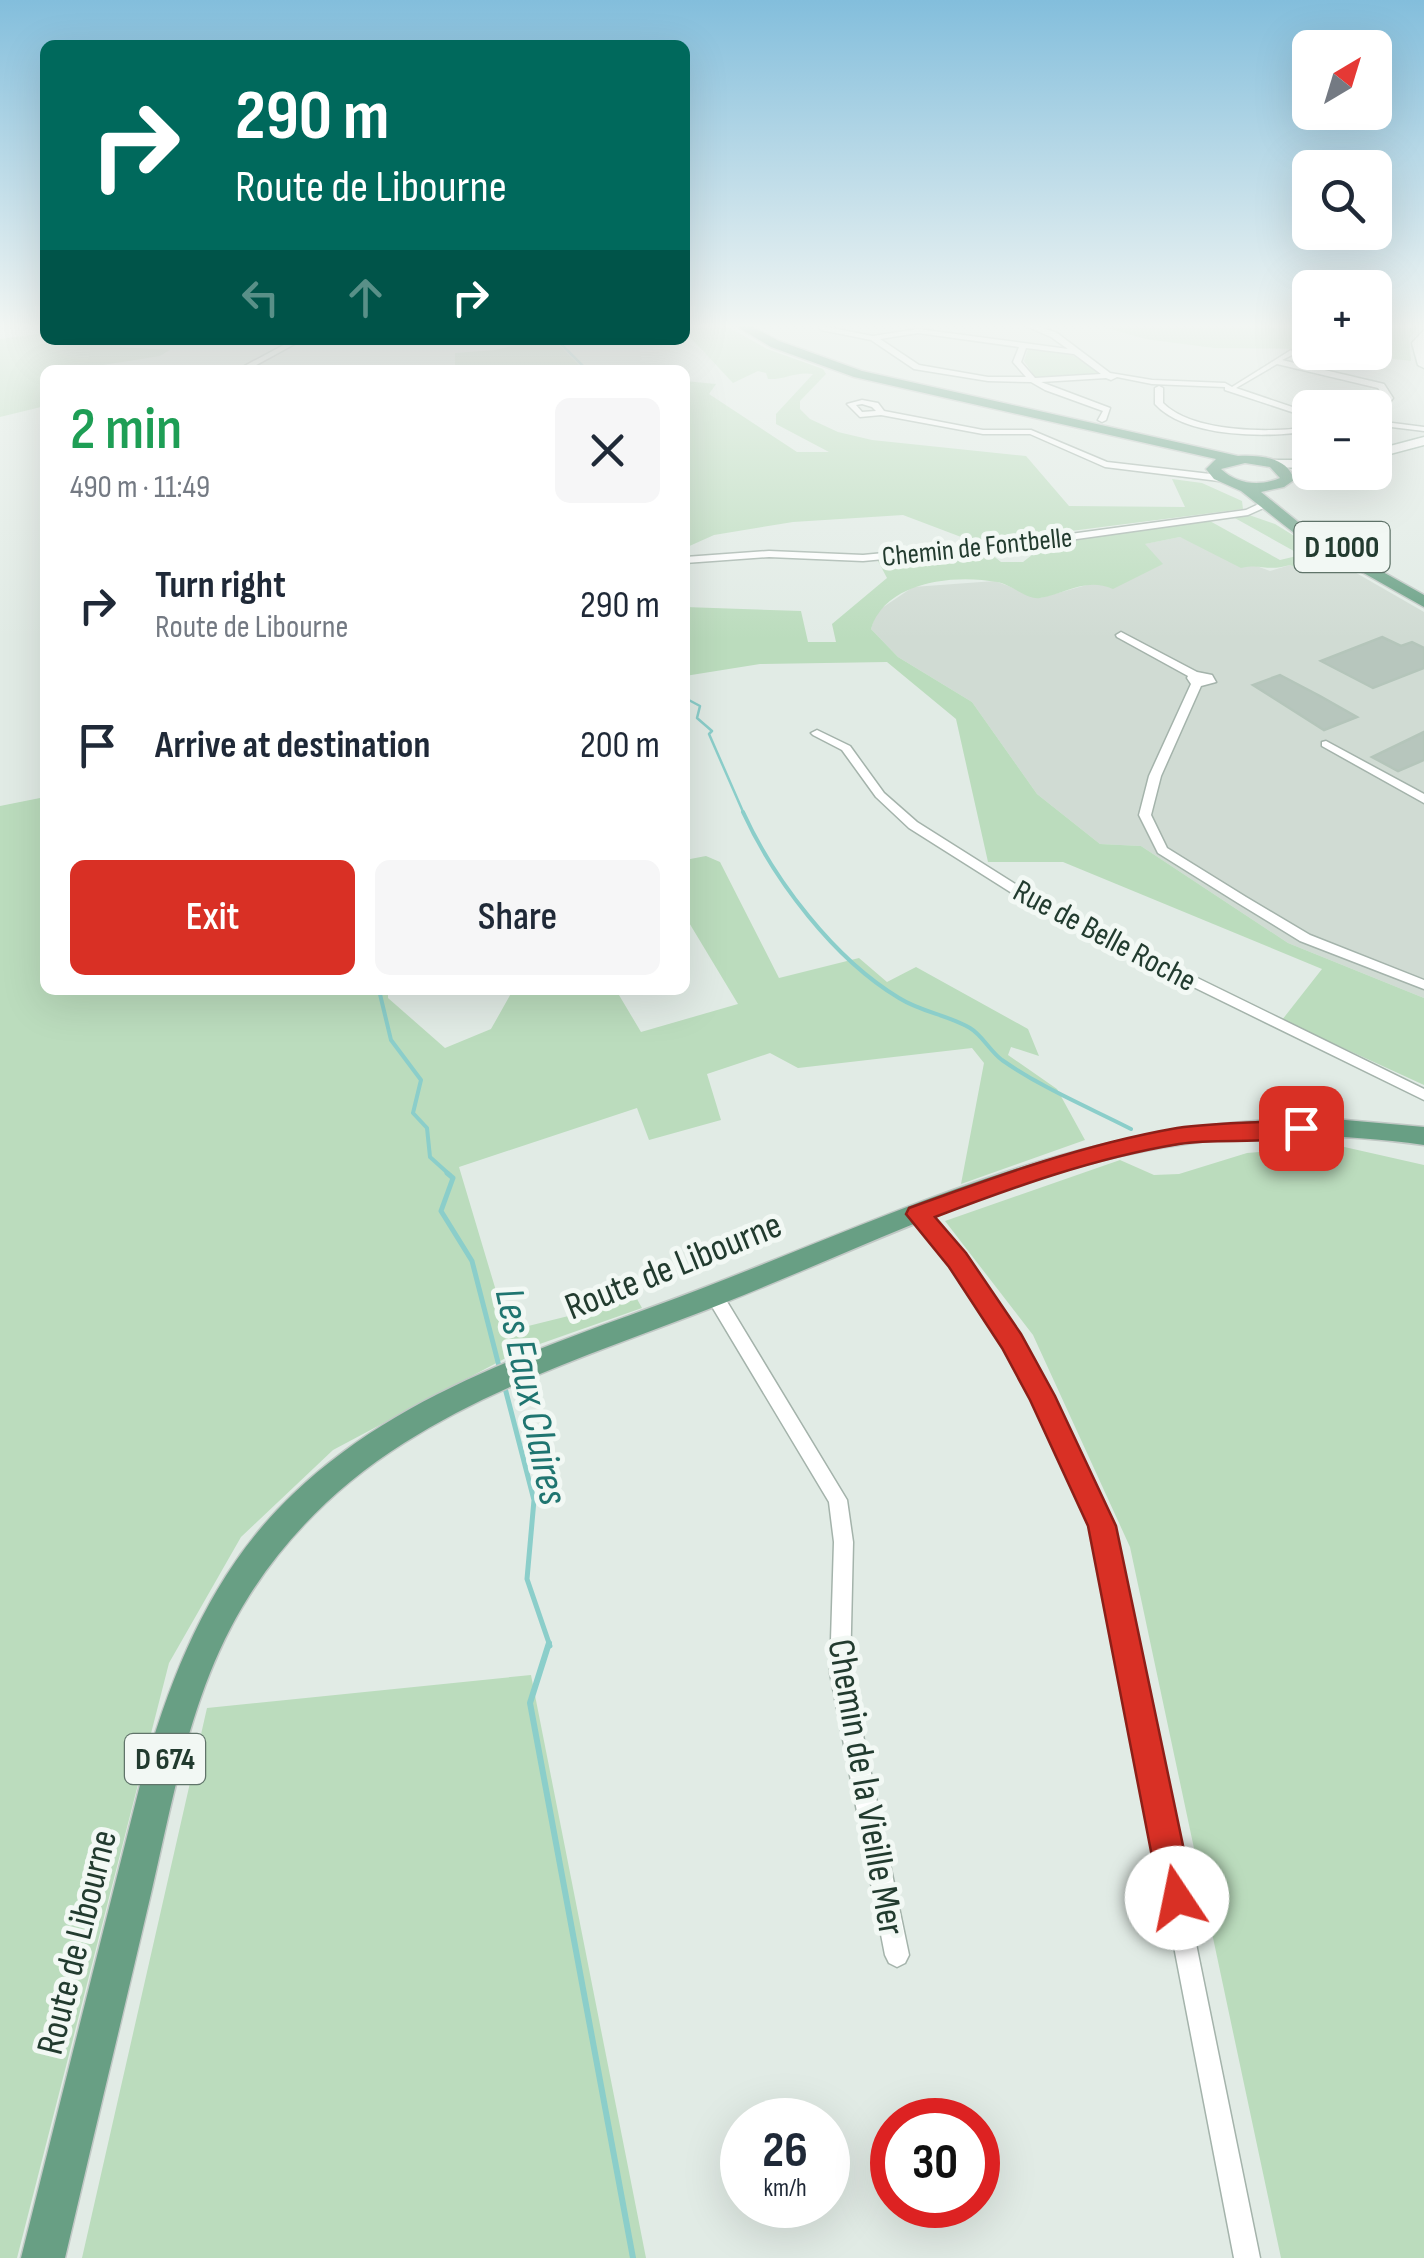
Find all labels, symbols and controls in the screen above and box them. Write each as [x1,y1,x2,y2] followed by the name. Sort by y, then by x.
[1292,30,1392,130] north arrow
[1292,30,1392,490] map controls
[235,75,390,159] text: 290 m
[70,80,200,210] icon: right
[1292,150,1392,250] button: search
[235,160,507,215] text: Route de Libourne
[233,270,288,325] icon: left
[338,270,393,325] icon: ahead
[443,270,498,325] icon: right
[1292,270,1392,370] button: +
[1292,390,1392,490] button: −
[70,394,182,466] text: 2 min
[555,398,660,503] button: close
[70,468,210,507] text: 490 m · 11:49
[880,521,1074,574] street label: Chemin de Fontbelle
[1294,522,1390,572] road number: D 1000
[155,563,286,608] text: Turn right
[70,578,125,633] icon: right
[580,583,660,628] text: 290 m
[155,608,348,647] text: Route de Libourne
[70,718,125,773] icon: arrive
[155,723,430,768] text: Arrive at destination
[580,723,660,768] text: 200 m
[70,860,355,975] button: Exit
[375,860,660,975] button: Share
[1006,872,1202,1001] street label: Rue de Belle Roche
[1259,1086,1344,1171] pin
[1274,1101,1329,1156] icon: arrive
[559,1203,788,1330] street label: Route de Libourne
[483,1284,578,1510] water label: Les Eaux Claires
[817,1636,914,1939] street label: Chemin de la Vieille Mer
[125,1734,205,1784] road number: D 674
[28,1826,127,2059] street label: Route de Libourne
[1125,1846,1229,1950] position arrow
[870,2098,1000,2228] speed limit sign: 30
[762,2121,808,2181] text: 26
[763,2173,807,2204] text: km/h

